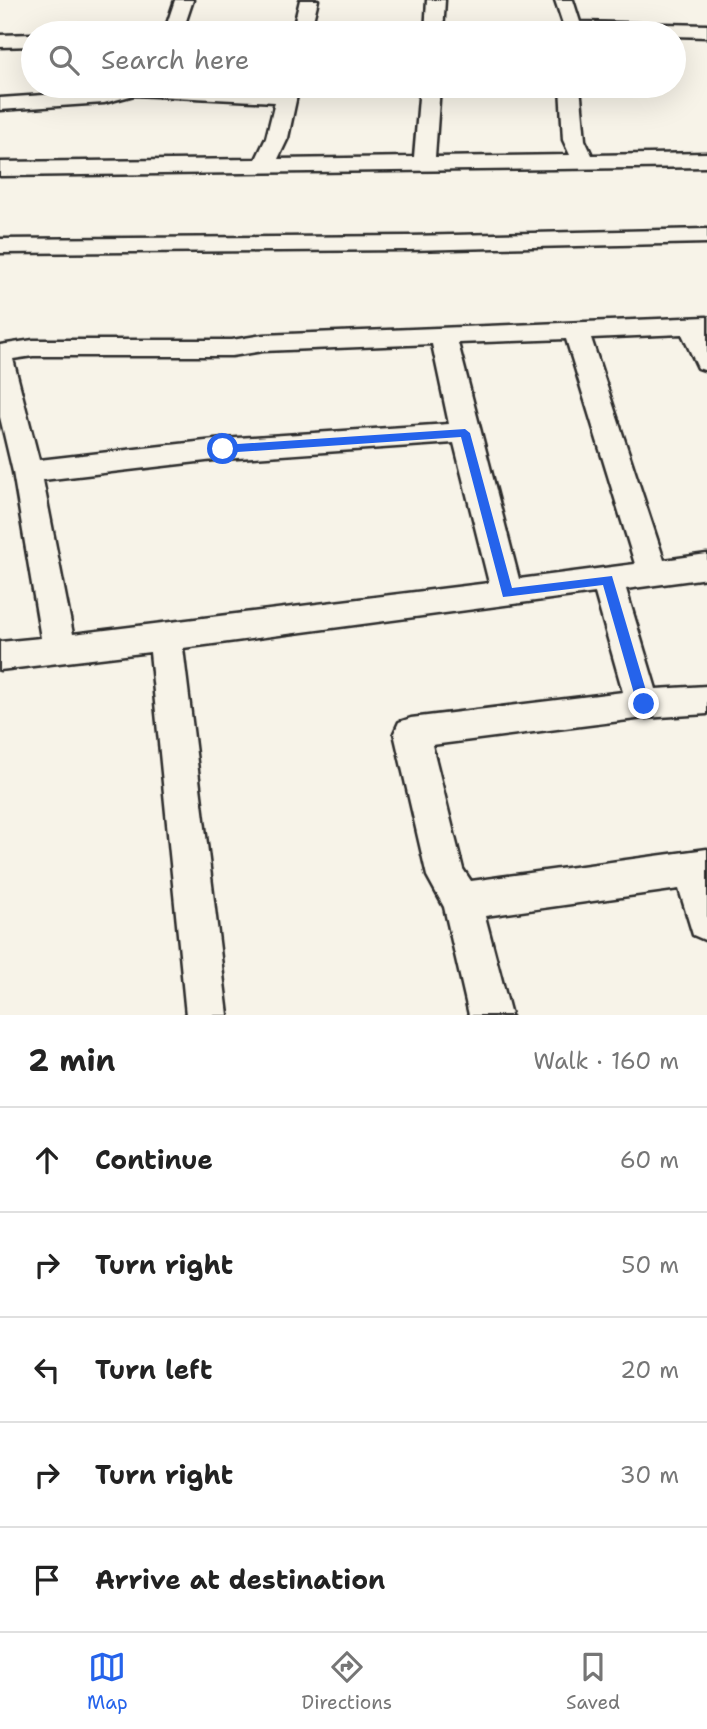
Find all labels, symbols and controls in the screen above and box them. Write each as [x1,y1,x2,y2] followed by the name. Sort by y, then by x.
[21,21,686,98] search box
[45,41,83,79] icon: search
[101,42,250,77] text: Search here
[207,433,238,464] route start
[628,688,659,719] route end
[28,1040,115,1081] text: 2 min
[533,1046,679,1076] text: Walk · 160 m
[28,1141,66,1179] icon: ahead
[95,1142,213,1177] text: Continue
[620,1145,679,1175] text: 60 m
[28,1246,66,1284] icon: right
[95,1247,233,1282] text: Turn right
[621,1250,679,1280] text: 50 m
[28,1351,66,1389] icon: left
[95,1352,212,1387] text: Turn left
[620,1355,679,1385] text: 20 m
[28,1456,66,1494] icon: right
[95,1457,233,1492] text: Turn right
[620,1460,679,1490] text: 30 m
[28,1561,66,1599] icon: arrive
[95,1562,385,1597] text: Arrive at destination
[87,1648,128,1715] tab: Map
[302,1648,392,1715] tab: Directions
[566,1648,620,1715] tab: Saved

